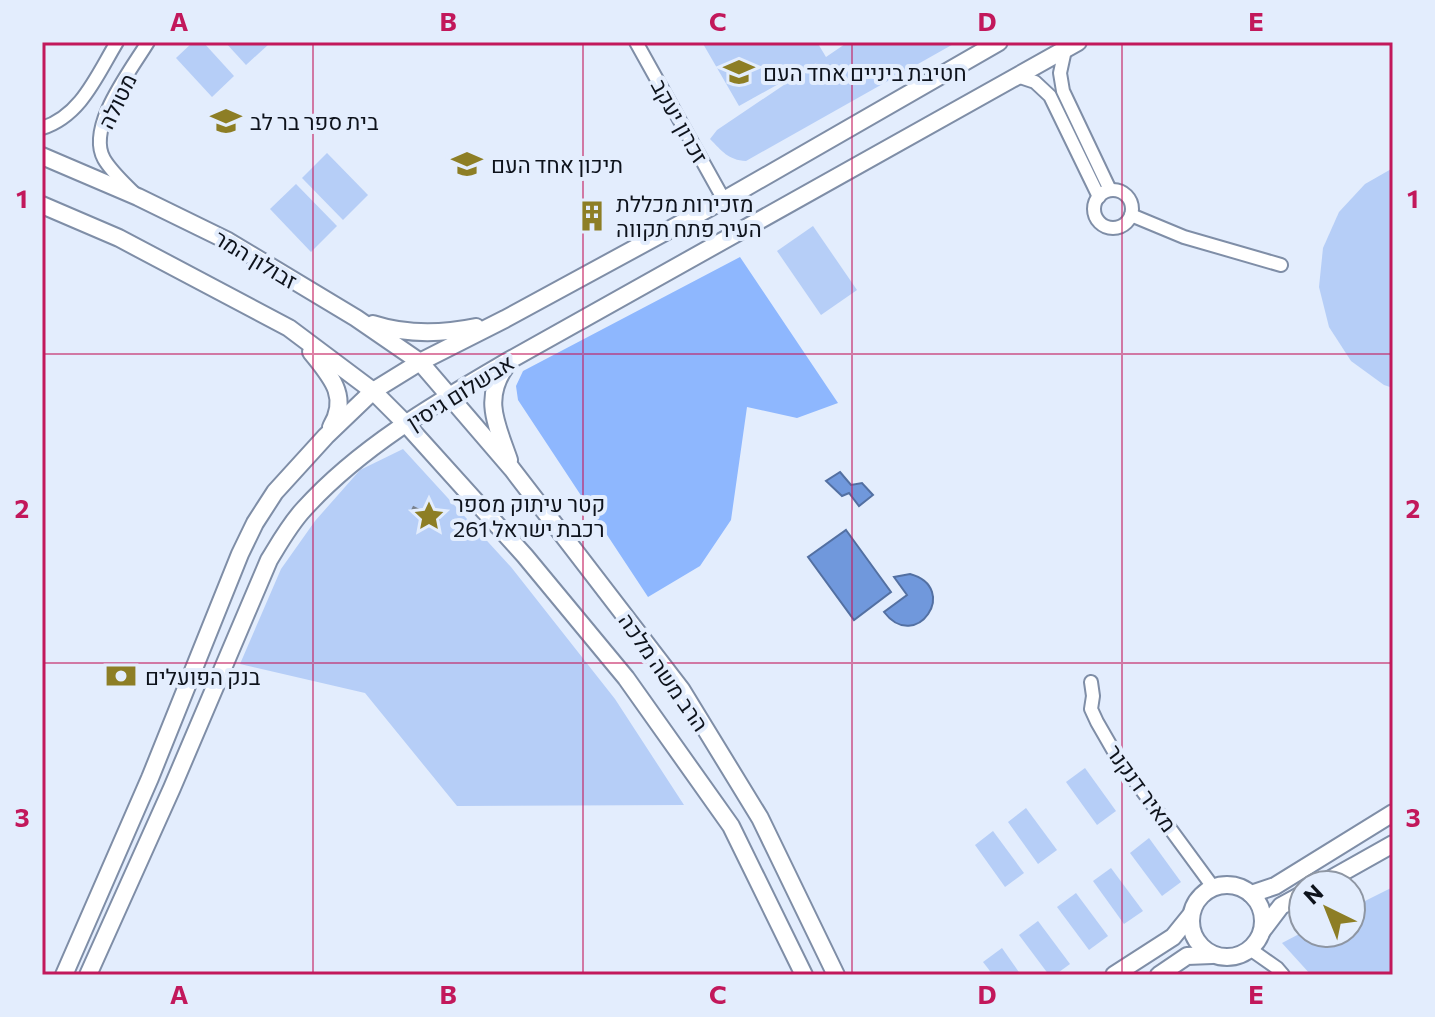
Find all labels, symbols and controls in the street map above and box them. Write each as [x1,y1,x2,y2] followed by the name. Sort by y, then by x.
[170,5,189,36] text: A
[439,5,457,36] text: B
[709,5,727,36] text: C
[977,5,997,36] text: D
[1248,5,1264,36] text: E
[722,55,756,89] school or university icon: חטיבת ביניים אחד העם
[763,59,967,86] place label: חטיבת ביניים אחד העם
[92,69,142,133] street label: מטולה
[646,74,714,168] street label: זכרון יעקב
[209,104,243,138] school or university icon: בית ספר בר לב
[250,108,379,135] place label: בית ספר בר לב
[450,147,484,181] school or university icon: תיכון אחד העם
[491,151,623,178] place label: תיכון אחד העם
[16,182,28,213] text: 1
[1407,182,1419,213] text: 1
[616,190,762,242] place label: מזכירות מכללת העיר פתח תקווה
[575,199,609,233] building icon: מזכירות מכללת העיר פתח תקווה
[210,224,302,294] street label: זבולון המר
[401,348,519,436] street label: אבשלום גיסין
[453,490,605,542] place label: קטר עיתוק מספר 261 רכבת ישראל
[15,492,29,523] text: 2
[1406,492,1420,523] text: 2
[412,499,446,533] place icon: קטר עיתוק מספר 261 רכבת ישראל
[613,608,715,736] street label: הרב משה מלכה
[104,659,138,693] bank icon: בנק הפועלים
[145,663,261,690] place label: בנק הפועלים
[1101,739,1183,837] street label: מאיר דנקנר
[14,801,30,832] text: 3
[1405,801,1421,832] text: 3
[1287,869,1367,949] north arrow
[1298,879,1328,910] text: N
[170,978,189,1009] text: A
[439,978,457,1009] text: B
[709,978,727,1009] text: C
[977,978,997,1009] text: D
[1248,978,1264,1009] text: E

